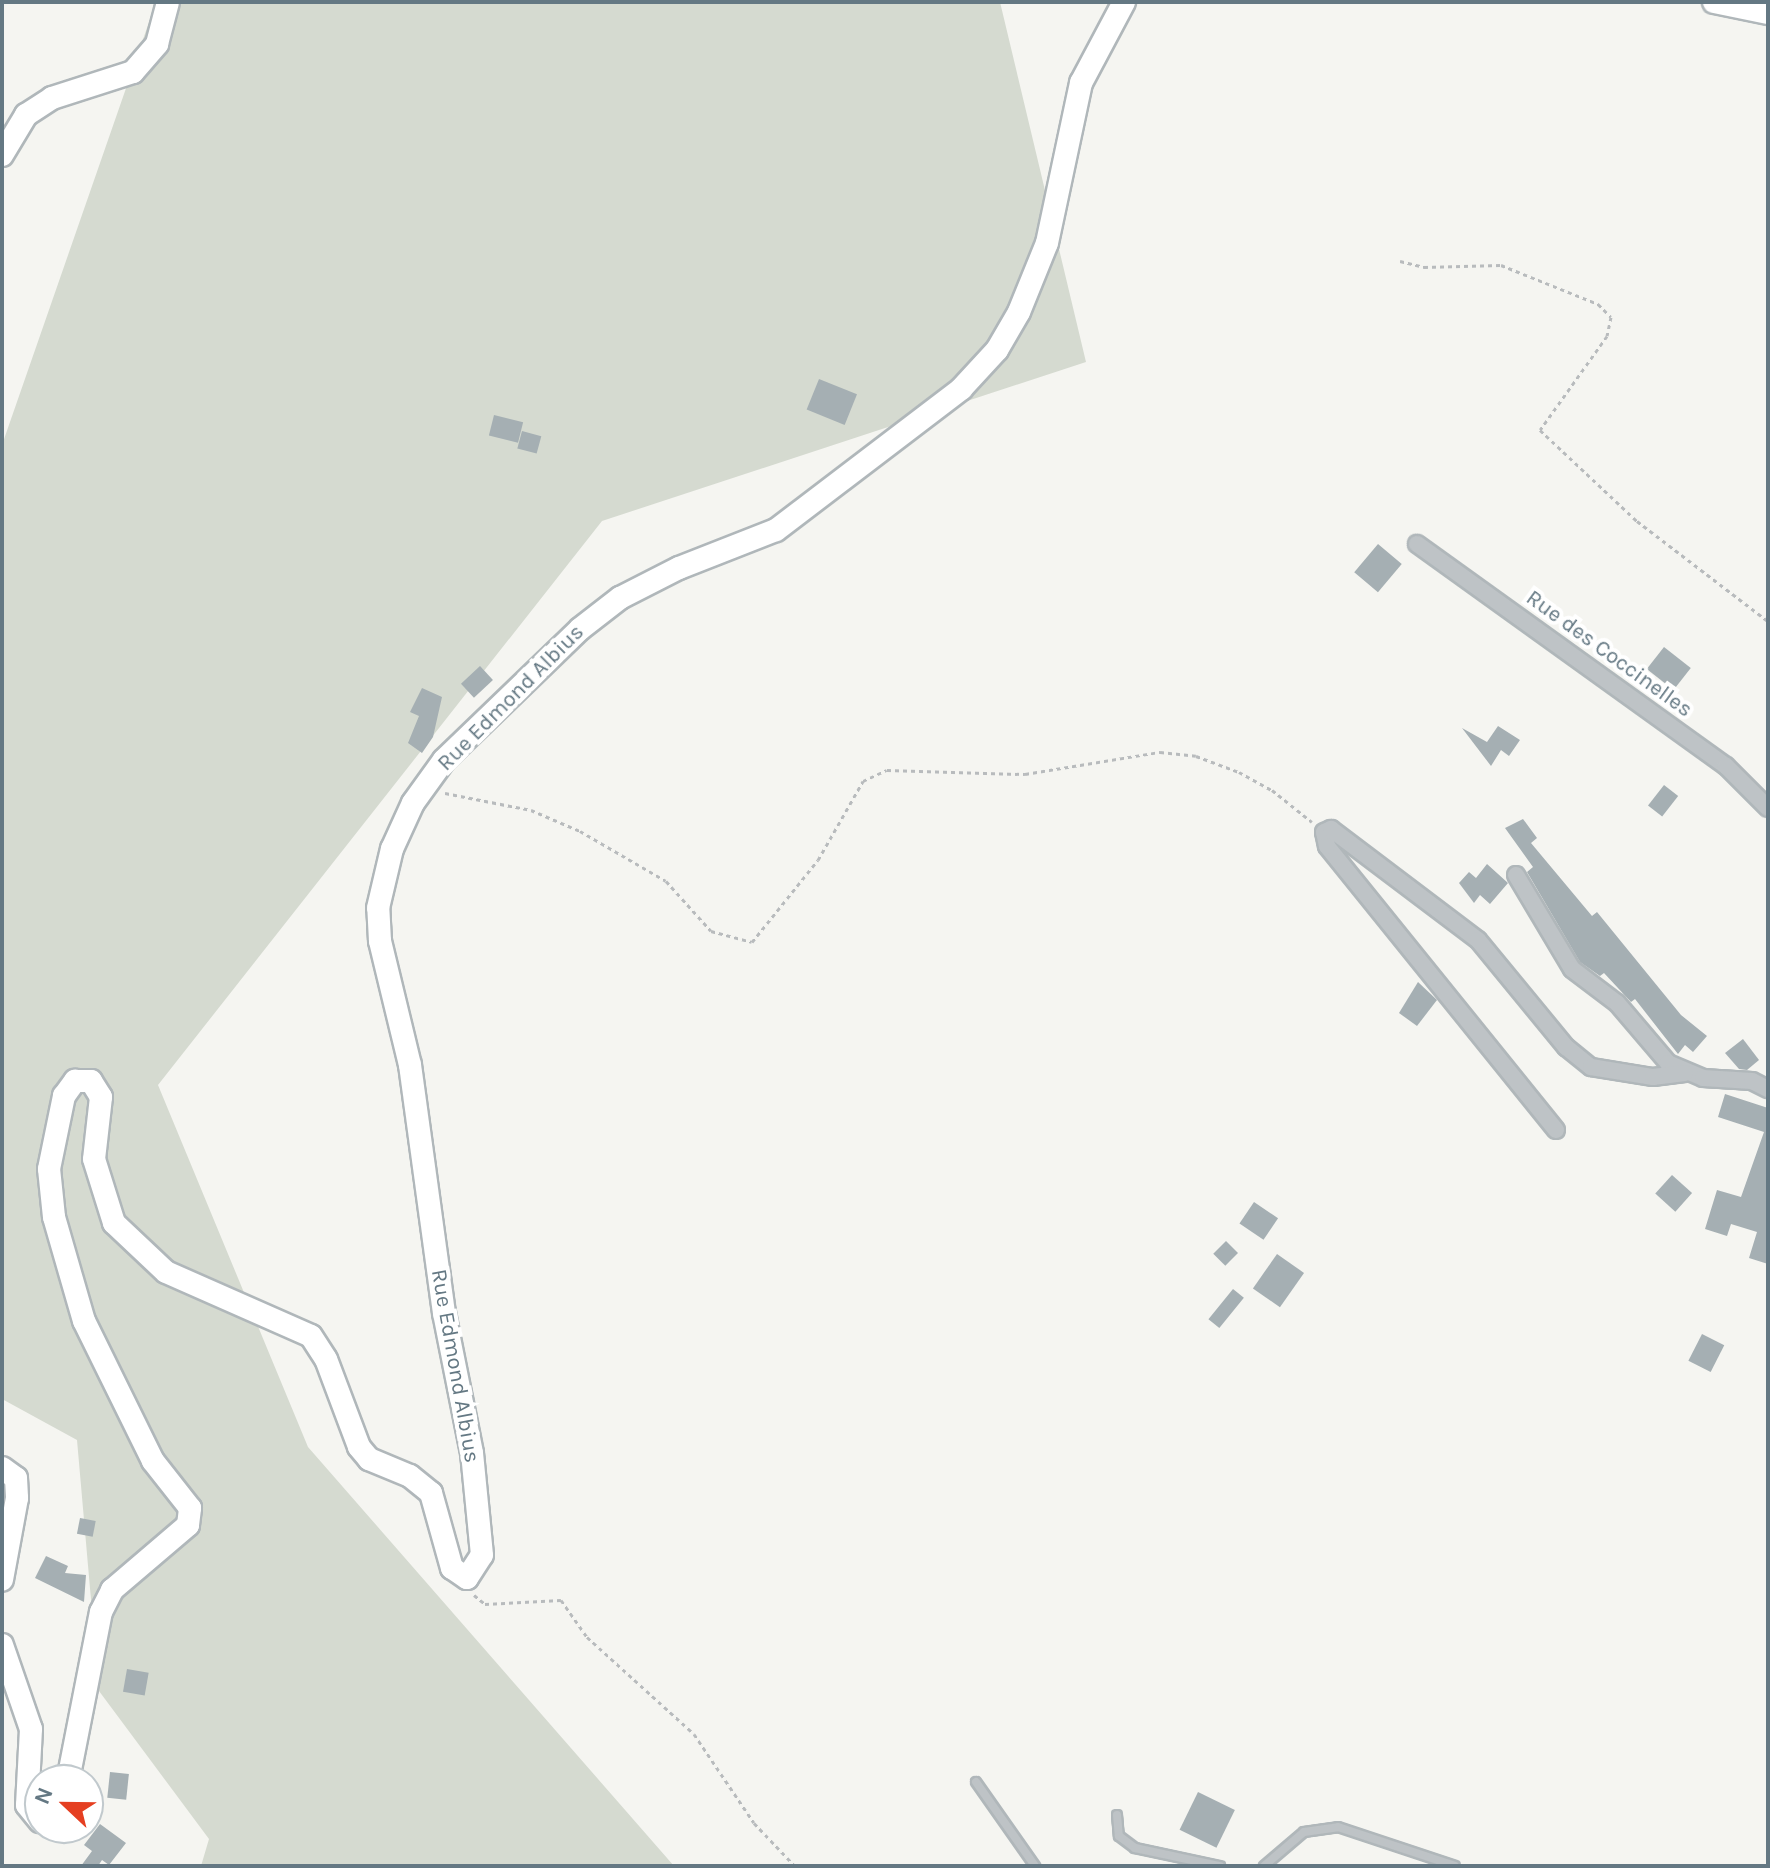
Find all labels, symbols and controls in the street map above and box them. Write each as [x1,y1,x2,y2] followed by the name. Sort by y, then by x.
[1521,585,1697,723] street label: Rue des Coccinelles
[432,619,590,777] street label: Rue Edmond Albius
[425,1267,485,1465] street label: Rue Edmond Albius
[24,1764,104,1844] north arrow
[29,1784,59,1808] text: N

